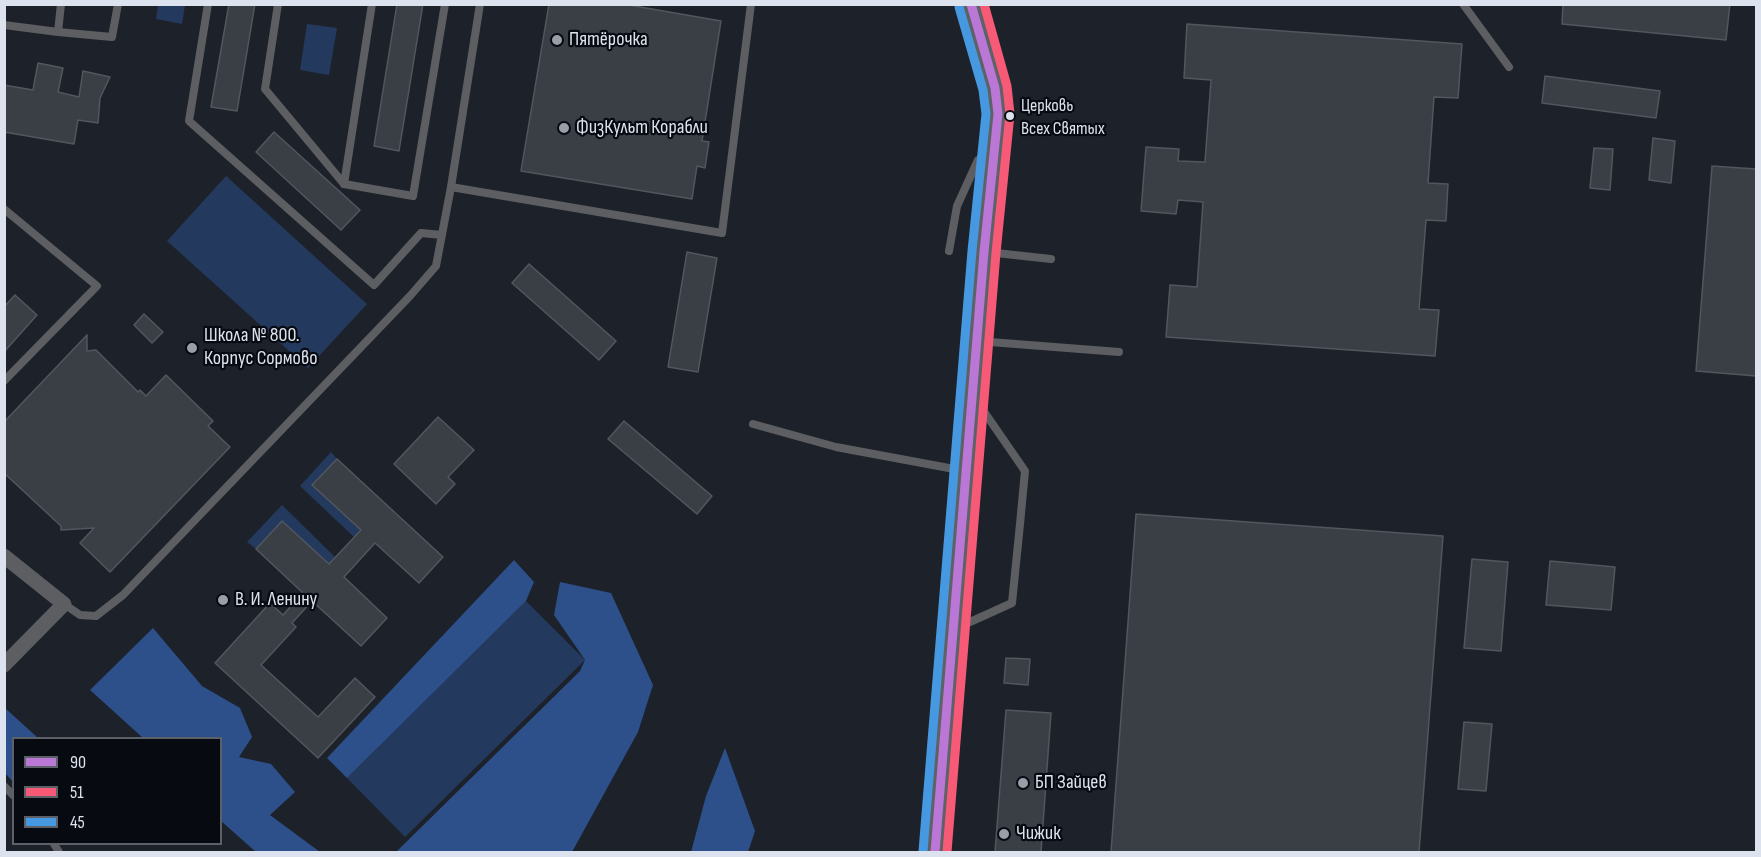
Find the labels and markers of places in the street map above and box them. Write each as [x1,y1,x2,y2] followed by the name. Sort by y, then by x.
[569,28,648,52] place label: Пятёрочка
[550,33,564,47] marker: Пятёрочка
[1021,95,1105,138] place label: Церковь Всех Святых
[1004,110,1016,122] marker: Церковь Всех Святых
[576,116,708,140] place label: ФизКульт Корабли
[557,121,571,135] marker: ФизКульт Корабли
[204,324,317,371] place label: Школа № 800. Корпус Сормово
[185,341,199,355] marker: Школа № 800. Корпус Сормово
[235,588,317,612] place label: В. И. Ленину
[216,593,230,607] marker: В. И. Ленину
[1035,771,1107,795] place label: БП Зайцев
[1016,776,1030,790] marker: БП Зайцев
[1016,822,1061,846] place label: Чижик
[997,827,1011,841] marker: Чижик

